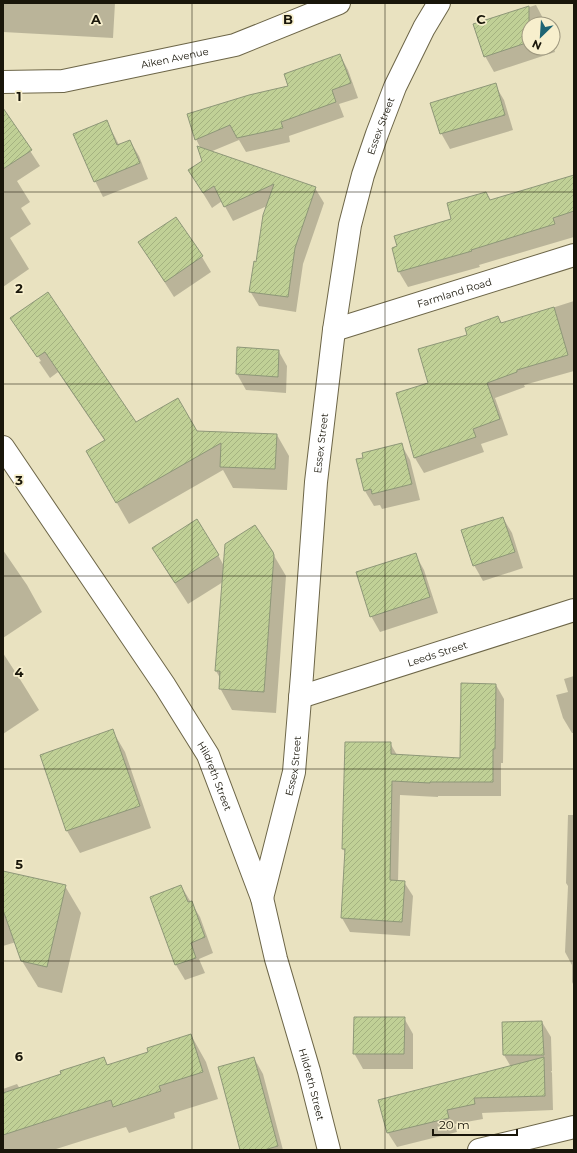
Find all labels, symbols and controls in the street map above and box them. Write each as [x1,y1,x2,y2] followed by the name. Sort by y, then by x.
[90,11,102,27] text: A
[283,11,293,27] text: B
[476,11,486,27] text: C
[521,16,561,56] north arrow
[530,37,544,53] text: N
[140,45,210,72] street label: Aiken Avenue
[16,88,22,104] text: 1
[364,95,398,156] street label: Essex Street
[415,275,493,311] street label: Farmland Road
[15,280,23,296] text: 2
[311,412,331,474] street label: Essex Street
[14,472,23,488] text: 3
[406,638,469,670] street label: Leeds Street
[15,664,24,680] text: 4
[282,735,304,797] street label: Essex Street
[194,739,234,813] street label: Hildreth Street
[15,856,23,872] text: 5
[296,1047,327,1122] street label: Hildreth Street
[15,1048,24,1064] text: 6
[433,1111,517,1137] scale bar
[439,1117,470,1132] text: 20 m

